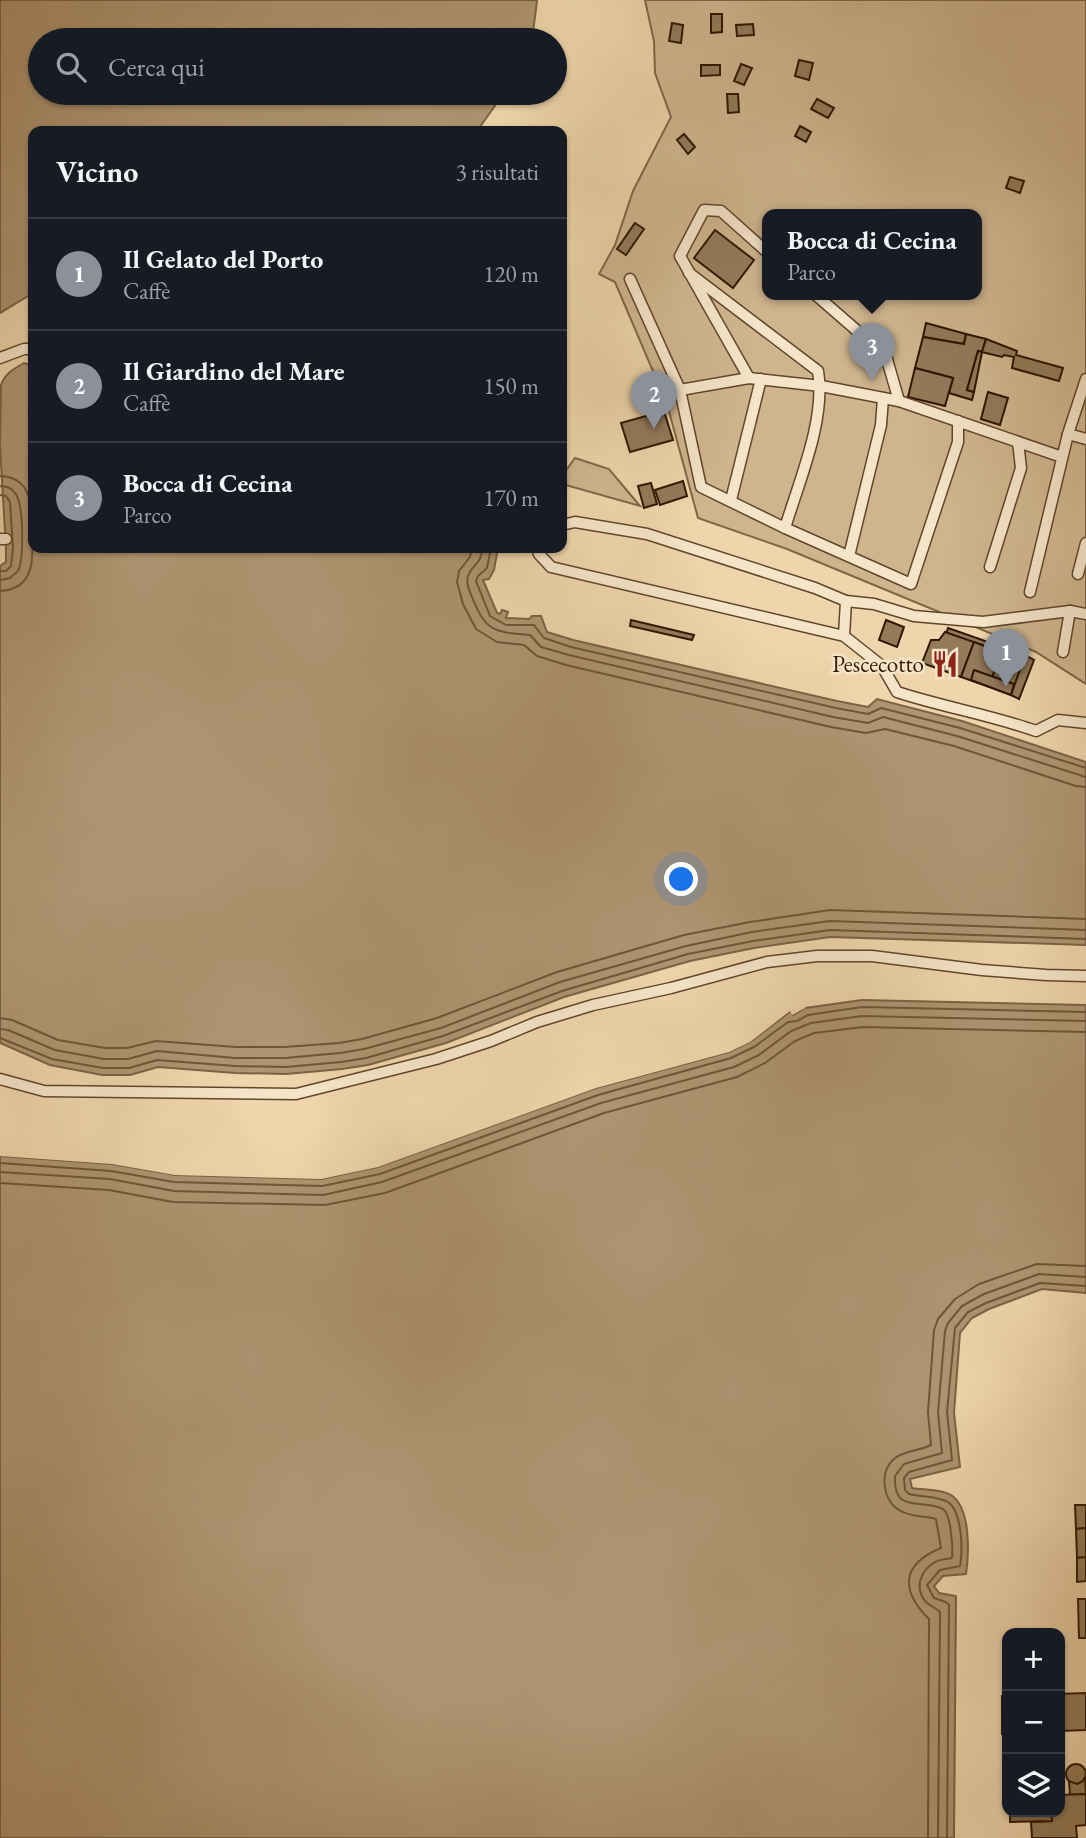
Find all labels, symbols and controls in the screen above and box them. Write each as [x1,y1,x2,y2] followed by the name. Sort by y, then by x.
[28,28,567,105] search box
[52,48,90,86] icon: search
[108,50,205,84] text: Cerca qui
[56,152,138,191] text: Vicino
[456,157,539,187] text: 3 risultati
[762,209,982,300] popup
[787,223,957,257] text: Bocca di Cecina
[123,242,323,276] text: Il Gelato del Porto
[787,257,836,287] text: Parco
[73,259,85,289] text: 1
[483,259,539,289] text: 120 m
[123,276,170,306] text: Caffè
[849,323,895,381] pin: 3
[123,354,345,388] text: Il Giardino del Mare
[73,371,85,401] text: 2
[483,371,539,401] text: 150 m
[631,371,677,429] pin: 2
[123,388,170,418] text: Caffè
[123,466,293,500] text: Bocca di Cecina
[73,483,85,513] text: 3
[483,483,539,513] text: 170 m
[123,500,172,530] text: Parco
[983,629,1029,687] pin: 1
[832,649,924,679] place label: Pescecotto
[930,649,960,679] restaurant icon: Pescecotto
[664,862,698,896] your location
[1002,1628,1065,1817] map controls
[1002,1628,1065,1691] button: +
[1002,1691,1065,1754] button: −
[1002,1754,1065,1817] button: layers

